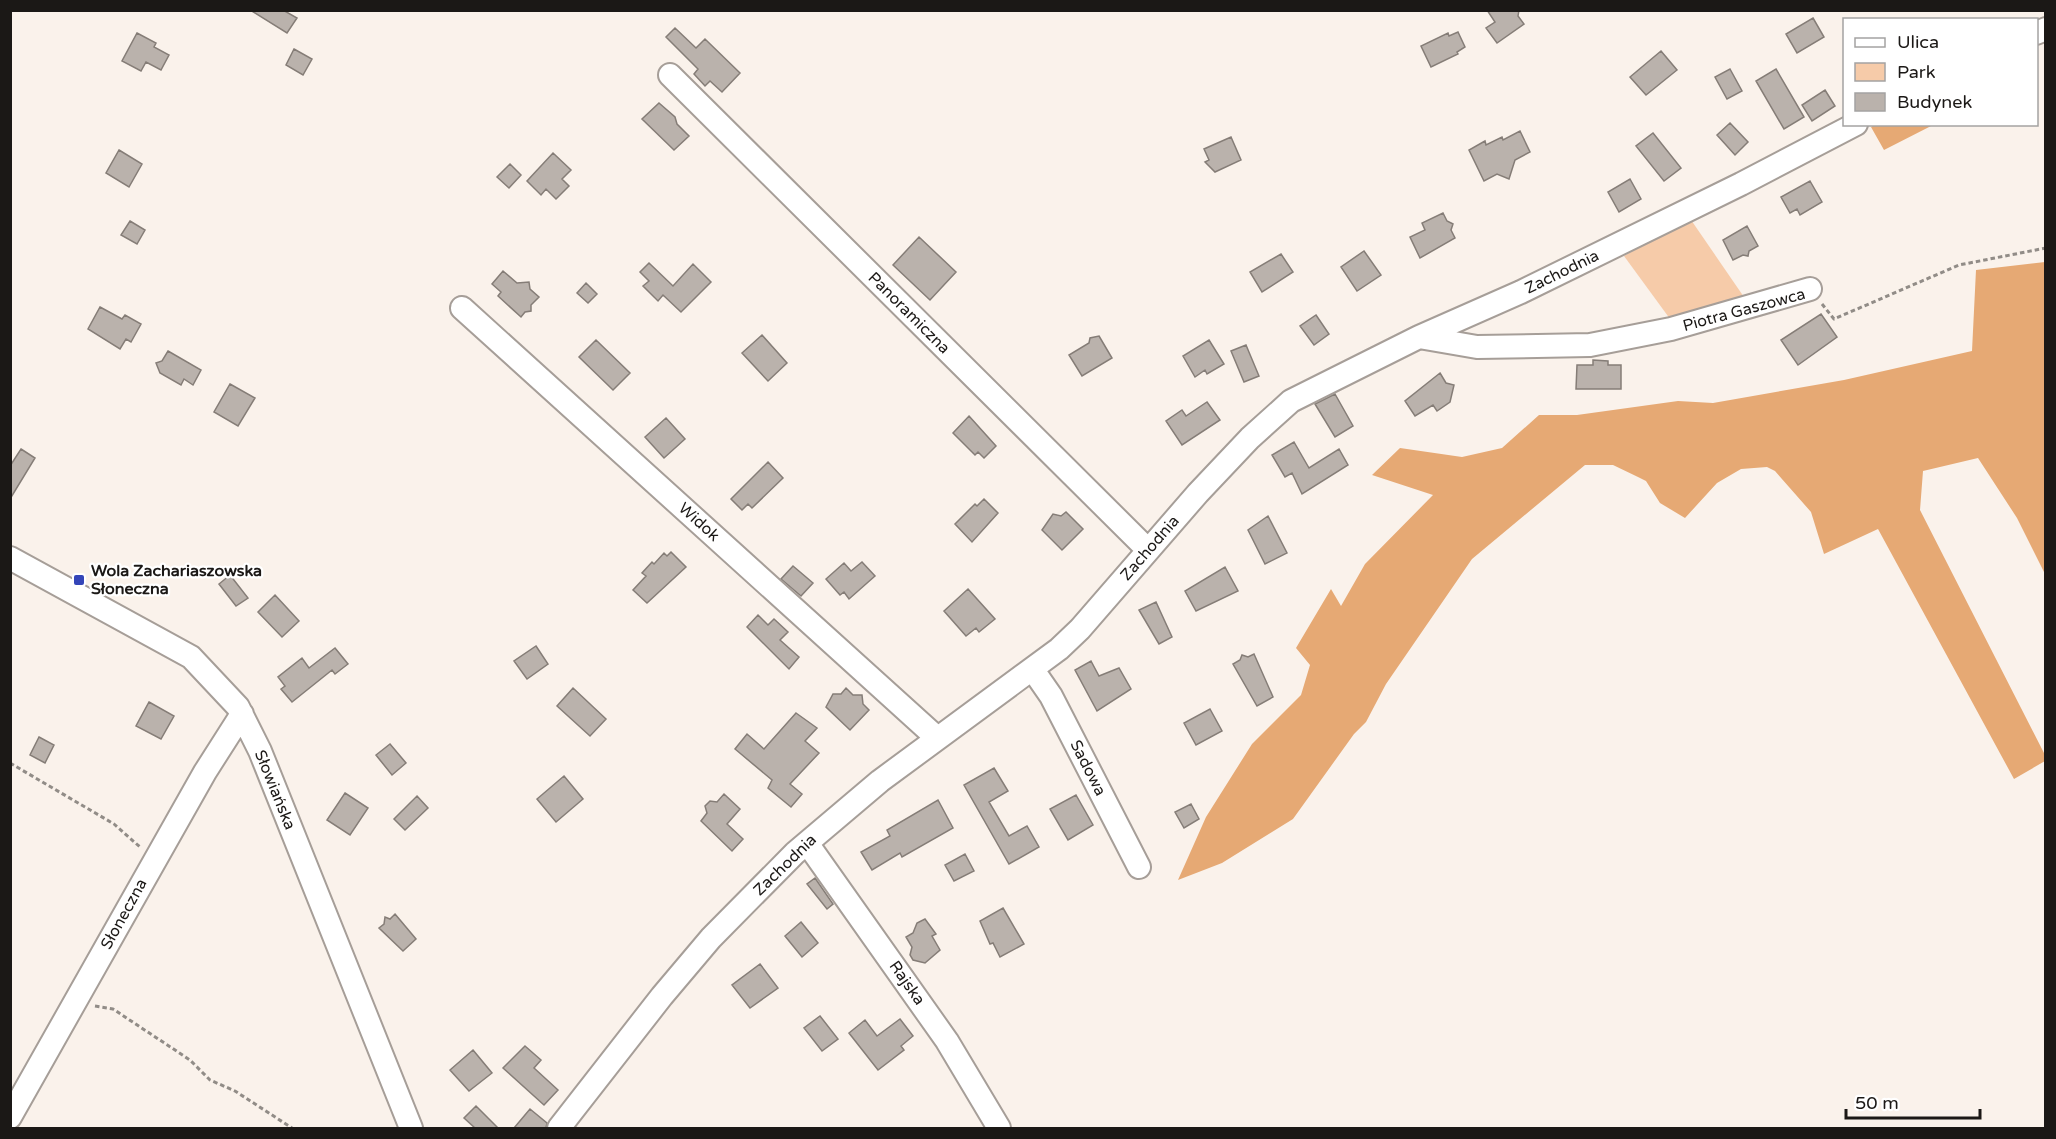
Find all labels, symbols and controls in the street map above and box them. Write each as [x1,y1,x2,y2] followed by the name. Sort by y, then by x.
[1843,18,2038,126] legend
[1897,31,1939,53] text: Ulica
[1897,61,1936,83] text: Park
[1897,91,1972,113] text: Budynek
[1522,245,1602,299] street label: Zachodnia
[864,268,954,358] street label: Panoramiczna
[1680,284,1808,336] street label: Piotra Gaszowca
[674,498,724,546] street label: Widok
[1116,511,1184,585] street label: Zachodnia
[91,561,262,599] place label: Wola Zachariaszowska Słoneczna
[72,573,86,587] marker: Wola Zachariaszowska Słoneczna
[1065,737,1111,799] street label: Sadowa
[250,747,300,833] street label: Słowiańska
[749,830,821,900] street label: Zachodnia
[96,875,152,953] street label: Słoneczna
[885,957,929,1009] street label: Rajska
[1846,1082,1980,1120] scale bar
[1855,1092,1899,1114] text: 50 m

